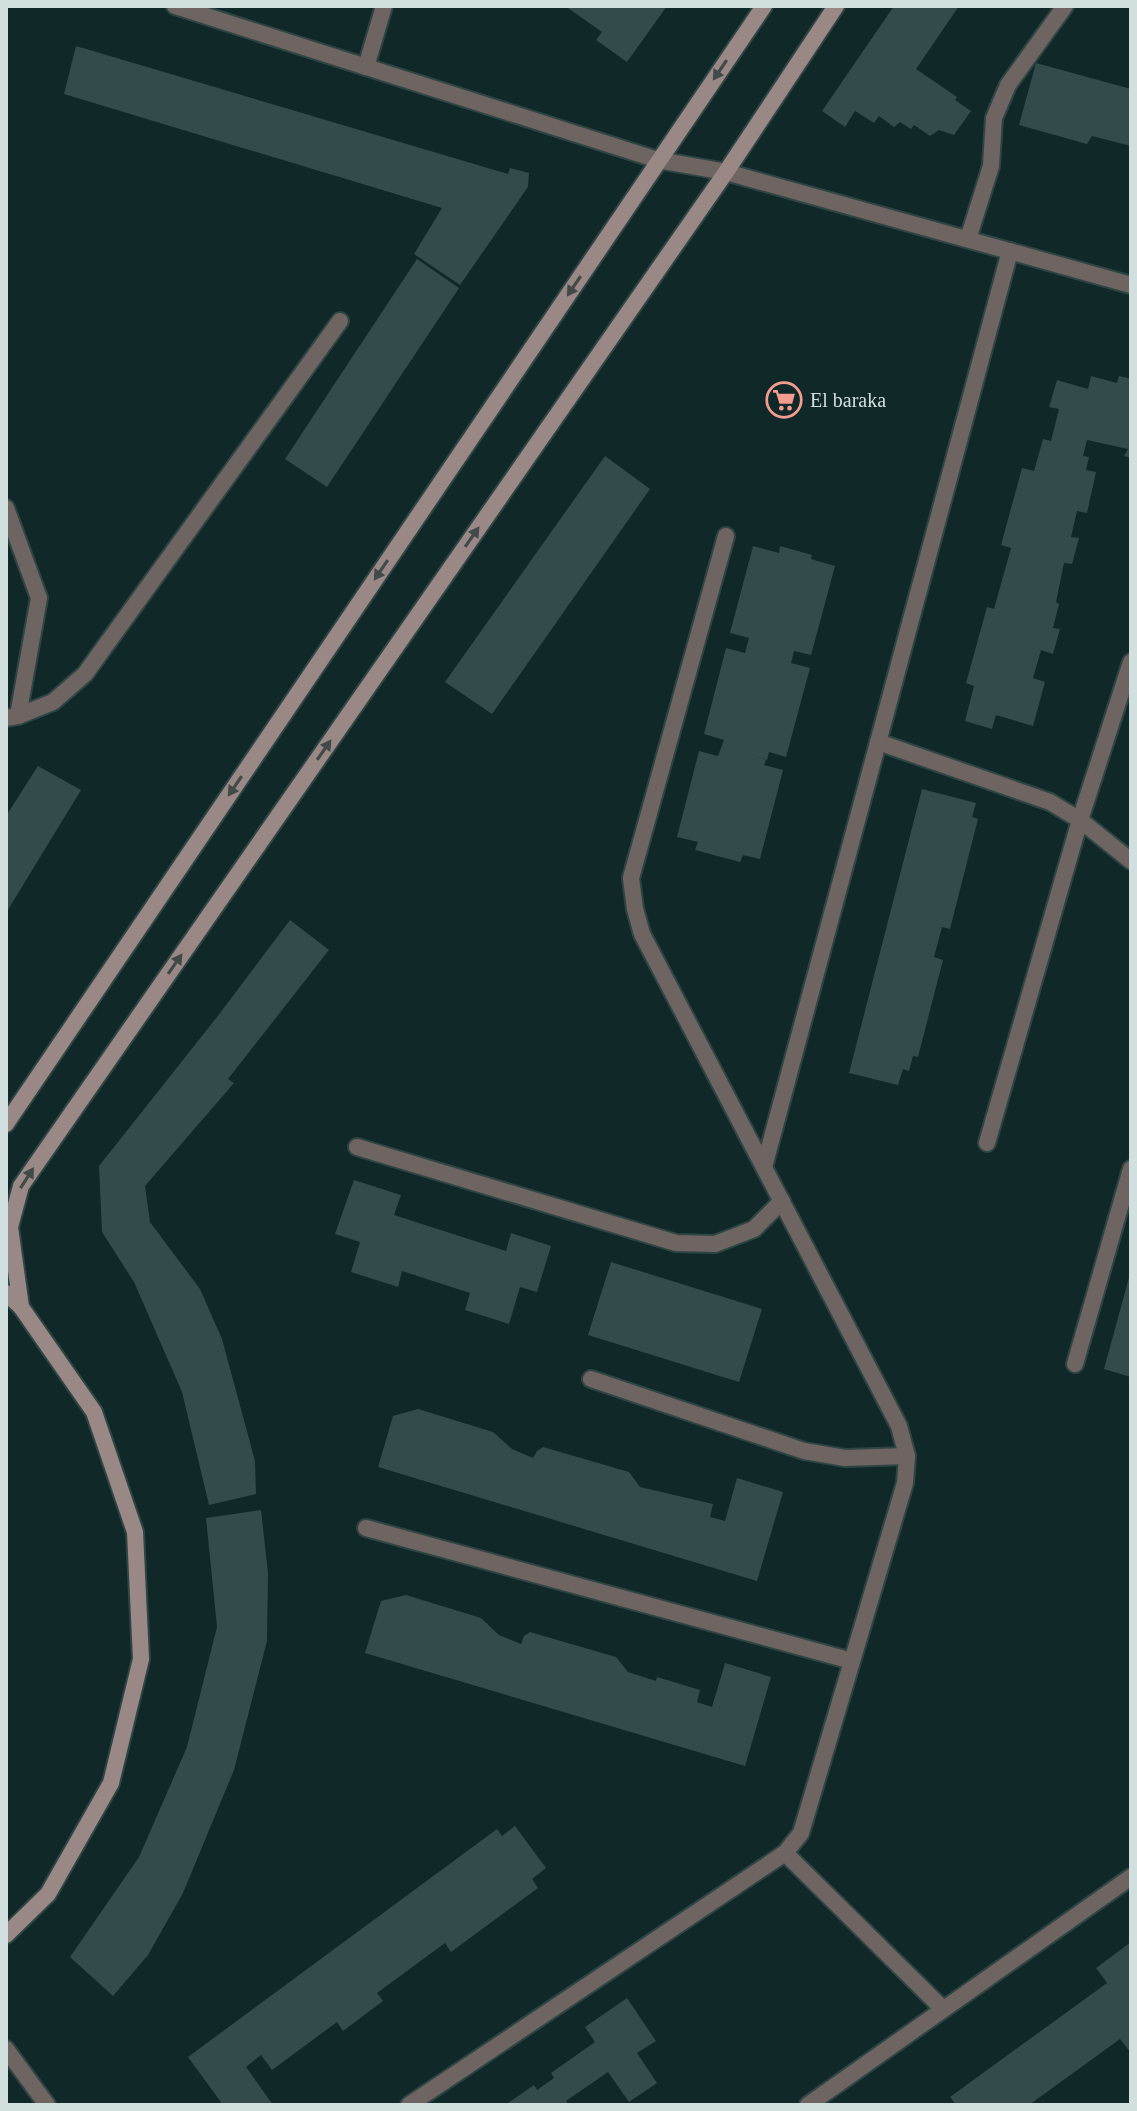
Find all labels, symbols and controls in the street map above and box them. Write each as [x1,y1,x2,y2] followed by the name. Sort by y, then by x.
[713,60,728,81] one-way arrow
[567,275,582,296] one-way arrow
[765,381,803,419] supermarket icon: El baraka
[810,389,886,411] place label: El baraka
[464,526,479,547] one-way arrow
[374,560,389,581] one-way arrow
[316,740,331,761] one-way arrow
[228,775,243,796] one-way arrow
[167,953,182,974] one-way arrow
[20,1167,35,1188] one-way arrow

